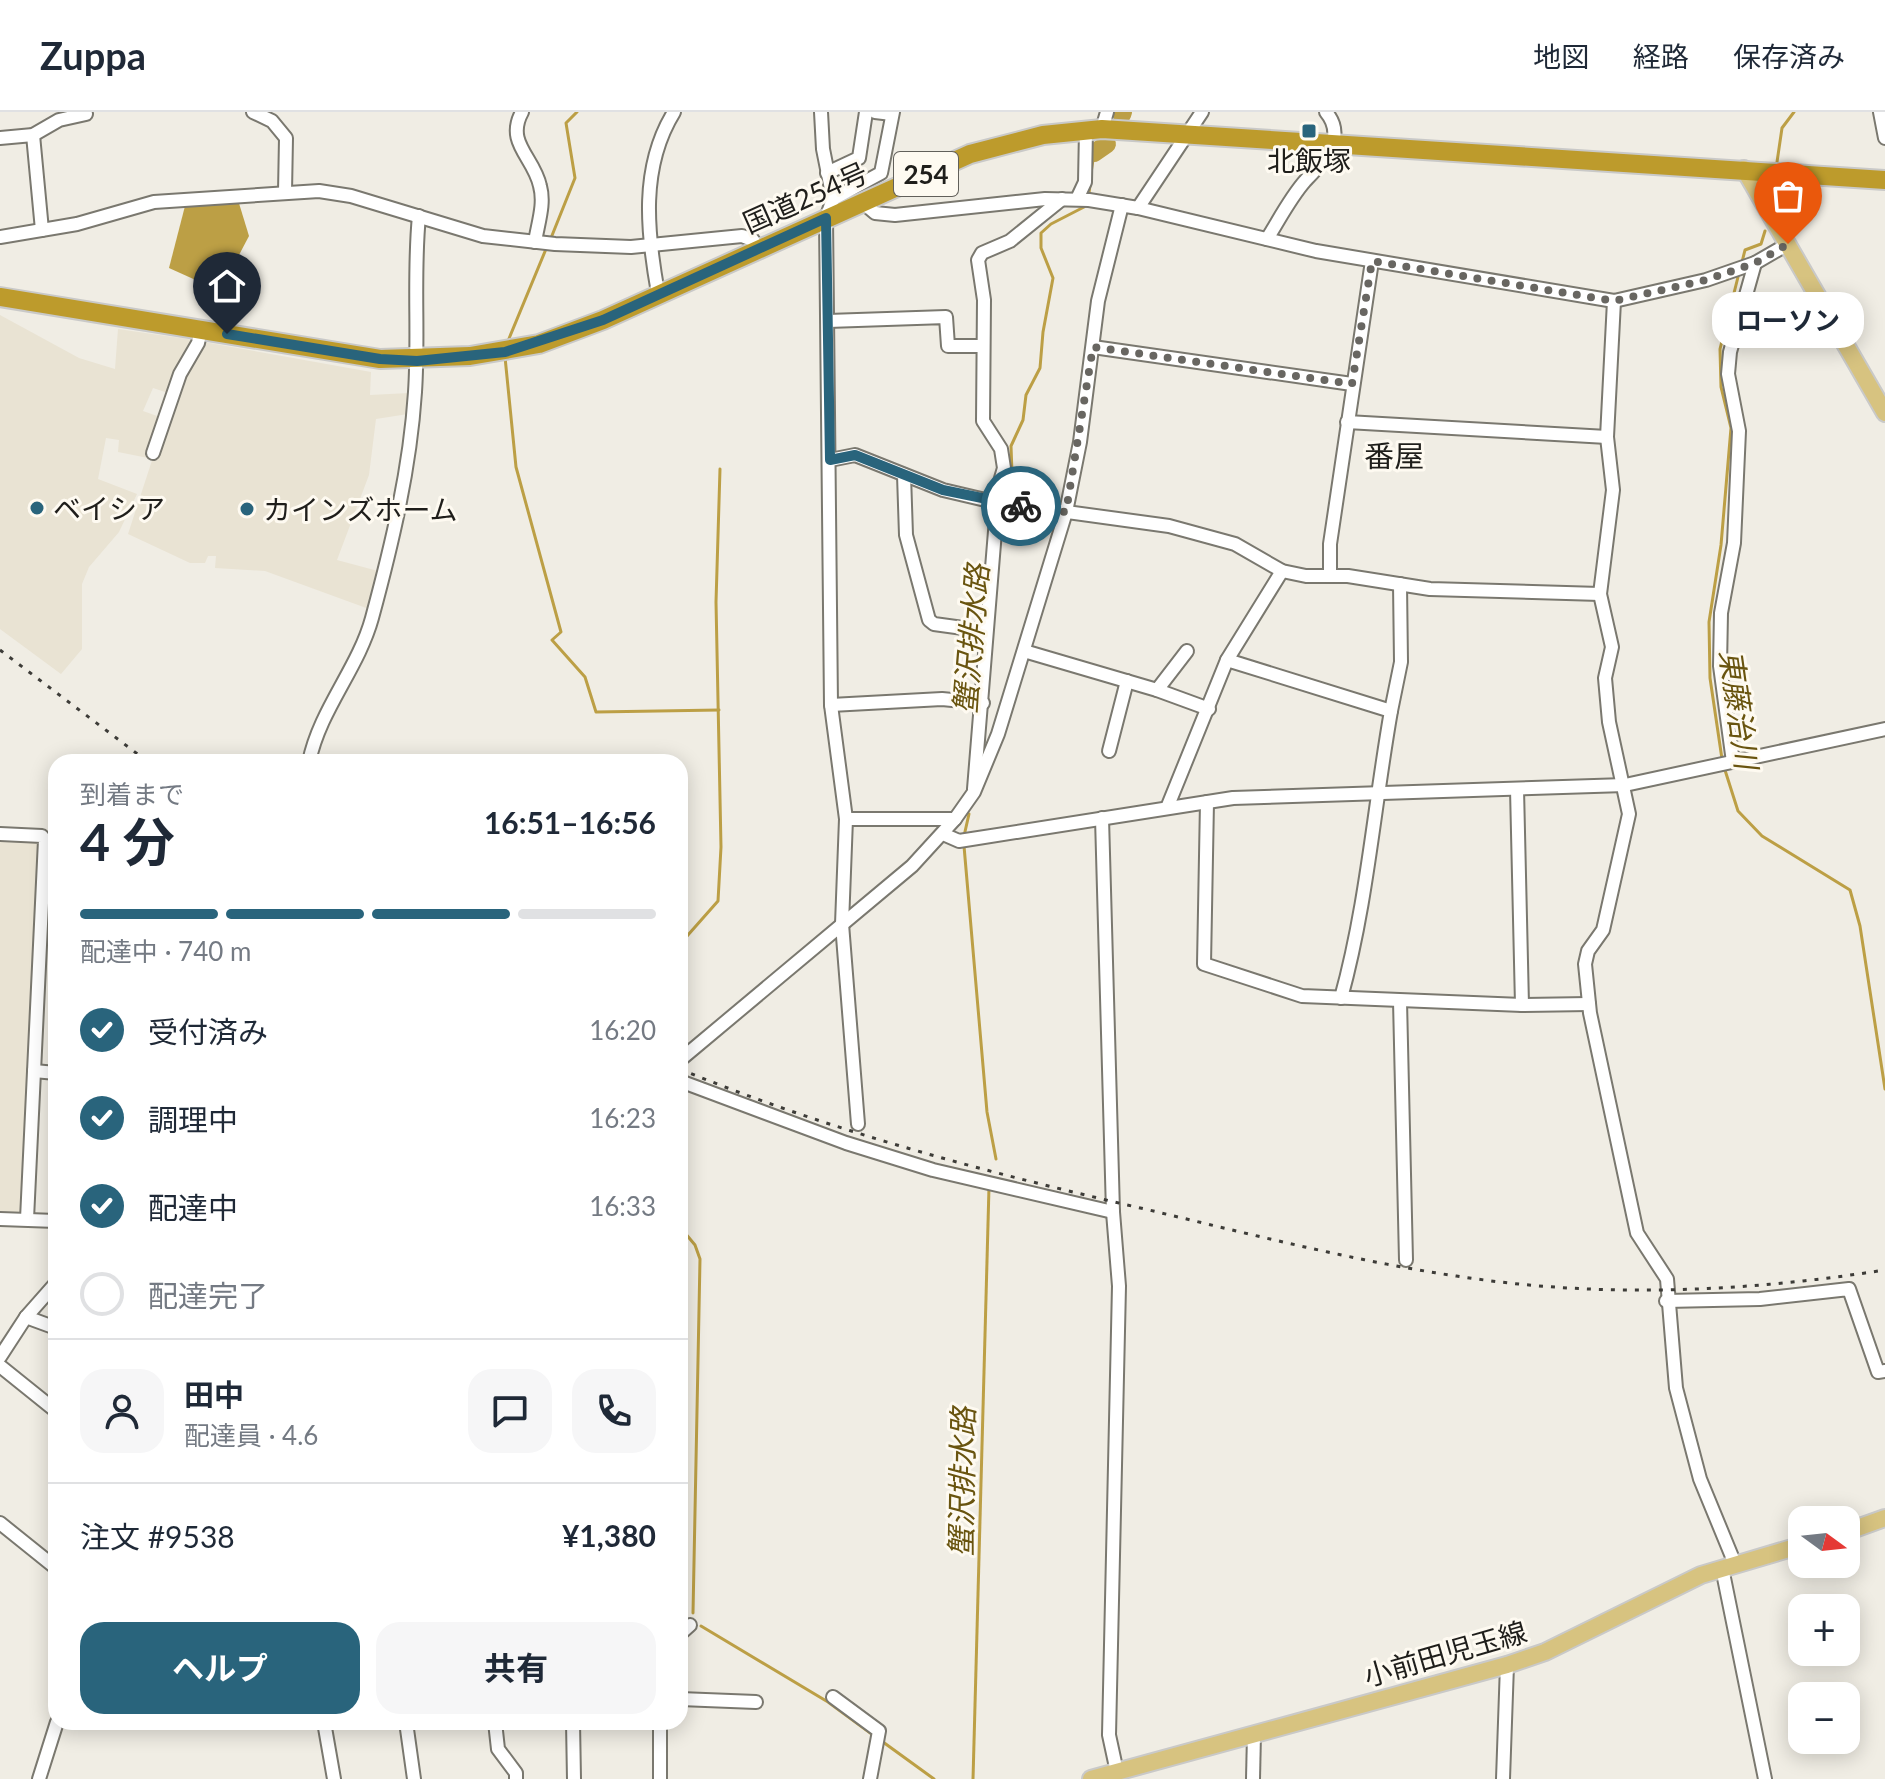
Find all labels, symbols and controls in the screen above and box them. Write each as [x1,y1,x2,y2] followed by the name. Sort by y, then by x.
[40,32,146,78] text: Zuppa
[1533,39,1589,73] text: 地図
[1633,39,1689,73] text: 経路
[1733,39,1845,73] text: 保存済み
[1300,122,1318,140] marker: 北飯塚
[1267,143,1351,177] place label: 北飯塚
[894,152,958,196] road number: 254
[737,154,873,240] street label: 国道254号
[1754,162,1822,244] pin
[1766,174,1810,218] icon: bag
[193,252,261,334] pin
[205,264,249,308] icon: home
[1712,292,1864,348] callout: ローソン
[1736,304,1840,336] text: ローソン
[1364,437,1424,473] district label: 番屋
[981,466,1061,546] courier
[999,484,1043,528] icon: bike
[53,491,165,525] place label: ベイシア
[263,492,458,526] place label: カインズホーム
[28,499,46,517] marker: ベイシア
[238,500,256,518] marker: カインズホーム
[946,560,995,715] water label: 蟹沢排水路
[1714,647,1767,774] water label: 東藤治川
[80,778,184,810] text: 到着まで
[484,804,656,840] text: 16:51–16:56
[80,810,175,872] text: 4 分
[80,935,251,967] text: 配達中 · 740 m
[80,1008,124,1052] icon: check
[148,1013,268,1049] text: 受付済み
[589,1014,656,1046] text: 16:20
[80,1096,124,1140] icon: check
[148,1101,238,1137] text: 調理中
[589,1102,656,1134] text: 16:23
[80,1184,124,1228] icon: check
[148,1189,238,1225] text: 配達中
[589,1190,656,1222] text: 16:33
[148,1277,268,1313] text: 配達完了
[80,1369,164,1453] button: person
[468,1369,552,1453] button: chat
[572,1369,656,1453] button: phone
[184,1376,244,1412] text: 田中
[942,1404,980,1557] water label: 蟹沢排水路
[184,1419,318,1451] text: 配達員 · 4.6
[1788,1506,1860,1578] north arrow
[1788,1506,1860,1754] map controls
[562,1517,656,1553] text: ¥1,380
[80,1518,235,1554] text: 注文 #9538
[1788,1594,1860,1666] button: +
[1360,1614,1530,1692] street label: 小前田児玉線
[80,1622,360,1714] button: ヘルプ
[376,1622,656,1714] button: 共有
[1788,1682,1860,1754] button: −

